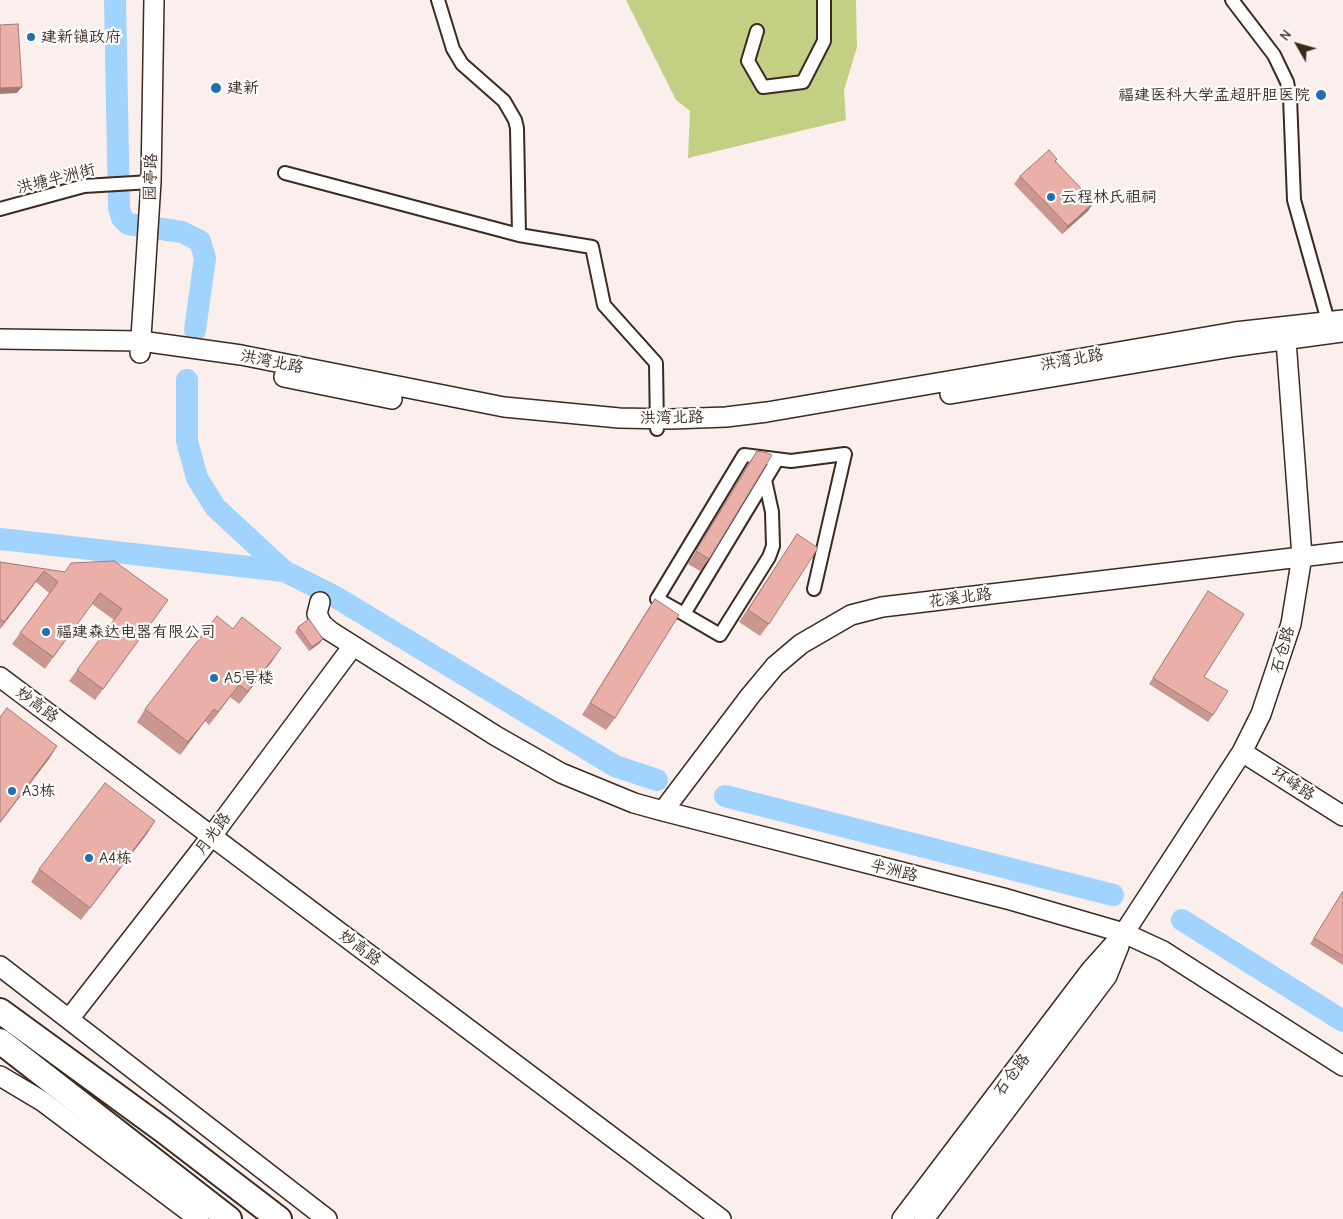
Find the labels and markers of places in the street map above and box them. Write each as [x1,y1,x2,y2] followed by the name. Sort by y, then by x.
[41,27,121,47] place label: 建新镇政府
[25,31,37,43] marker: 建新镇政府
[227,78,259,98] place label: 建新
[209,81,223,95] marker: 建新
[1118,85,1310,105] place label: 福建医科大学孟超肝胆医院
[1314,88,1328,102] marker: 福建医科大学孟超肝胆医院
[1061,187,1157,207] place label: 云程林氏祖祠
[1045,191,1057,203] marker: 云程林氏祖祠
[56,622,216,642] place label: 福建森达电器有限公司
[40,626,52,638] marker: 福建森达电器有限公司
[224,668,274,688] place label: A5号楼
[208,672,220,684] marker: A5号楼
[22,781,55,801] place label: A3栋
[6,785,18,797] marker: A3栋
[99,848,132,868] place label: A4栋
[83,852,95,864] marker: A4栋

